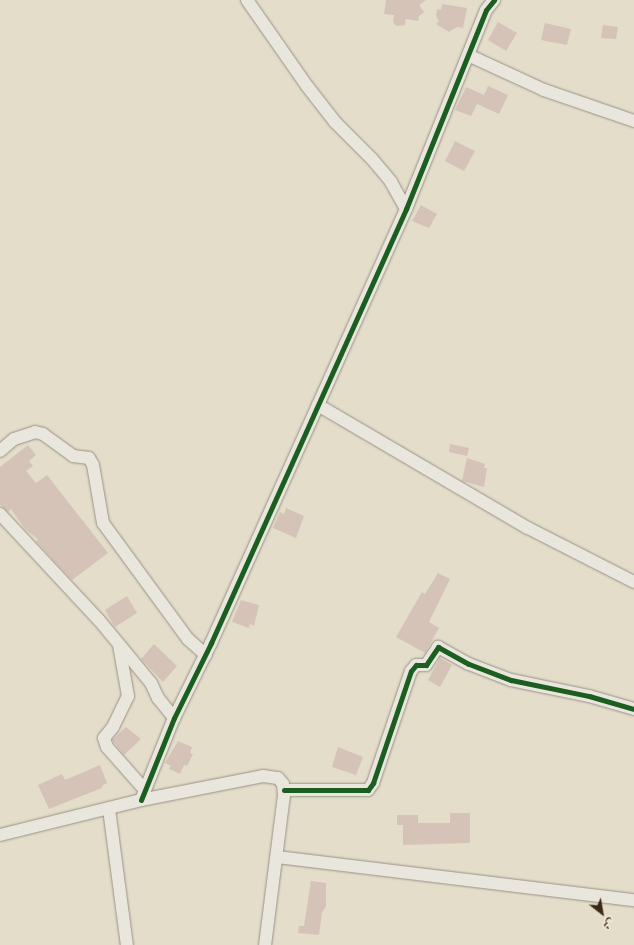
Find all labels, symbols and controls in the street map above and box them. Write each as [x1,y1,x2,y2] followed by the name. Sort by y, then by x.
[582,893,622,933] north arrow
[600,914,616,932] text: ش

